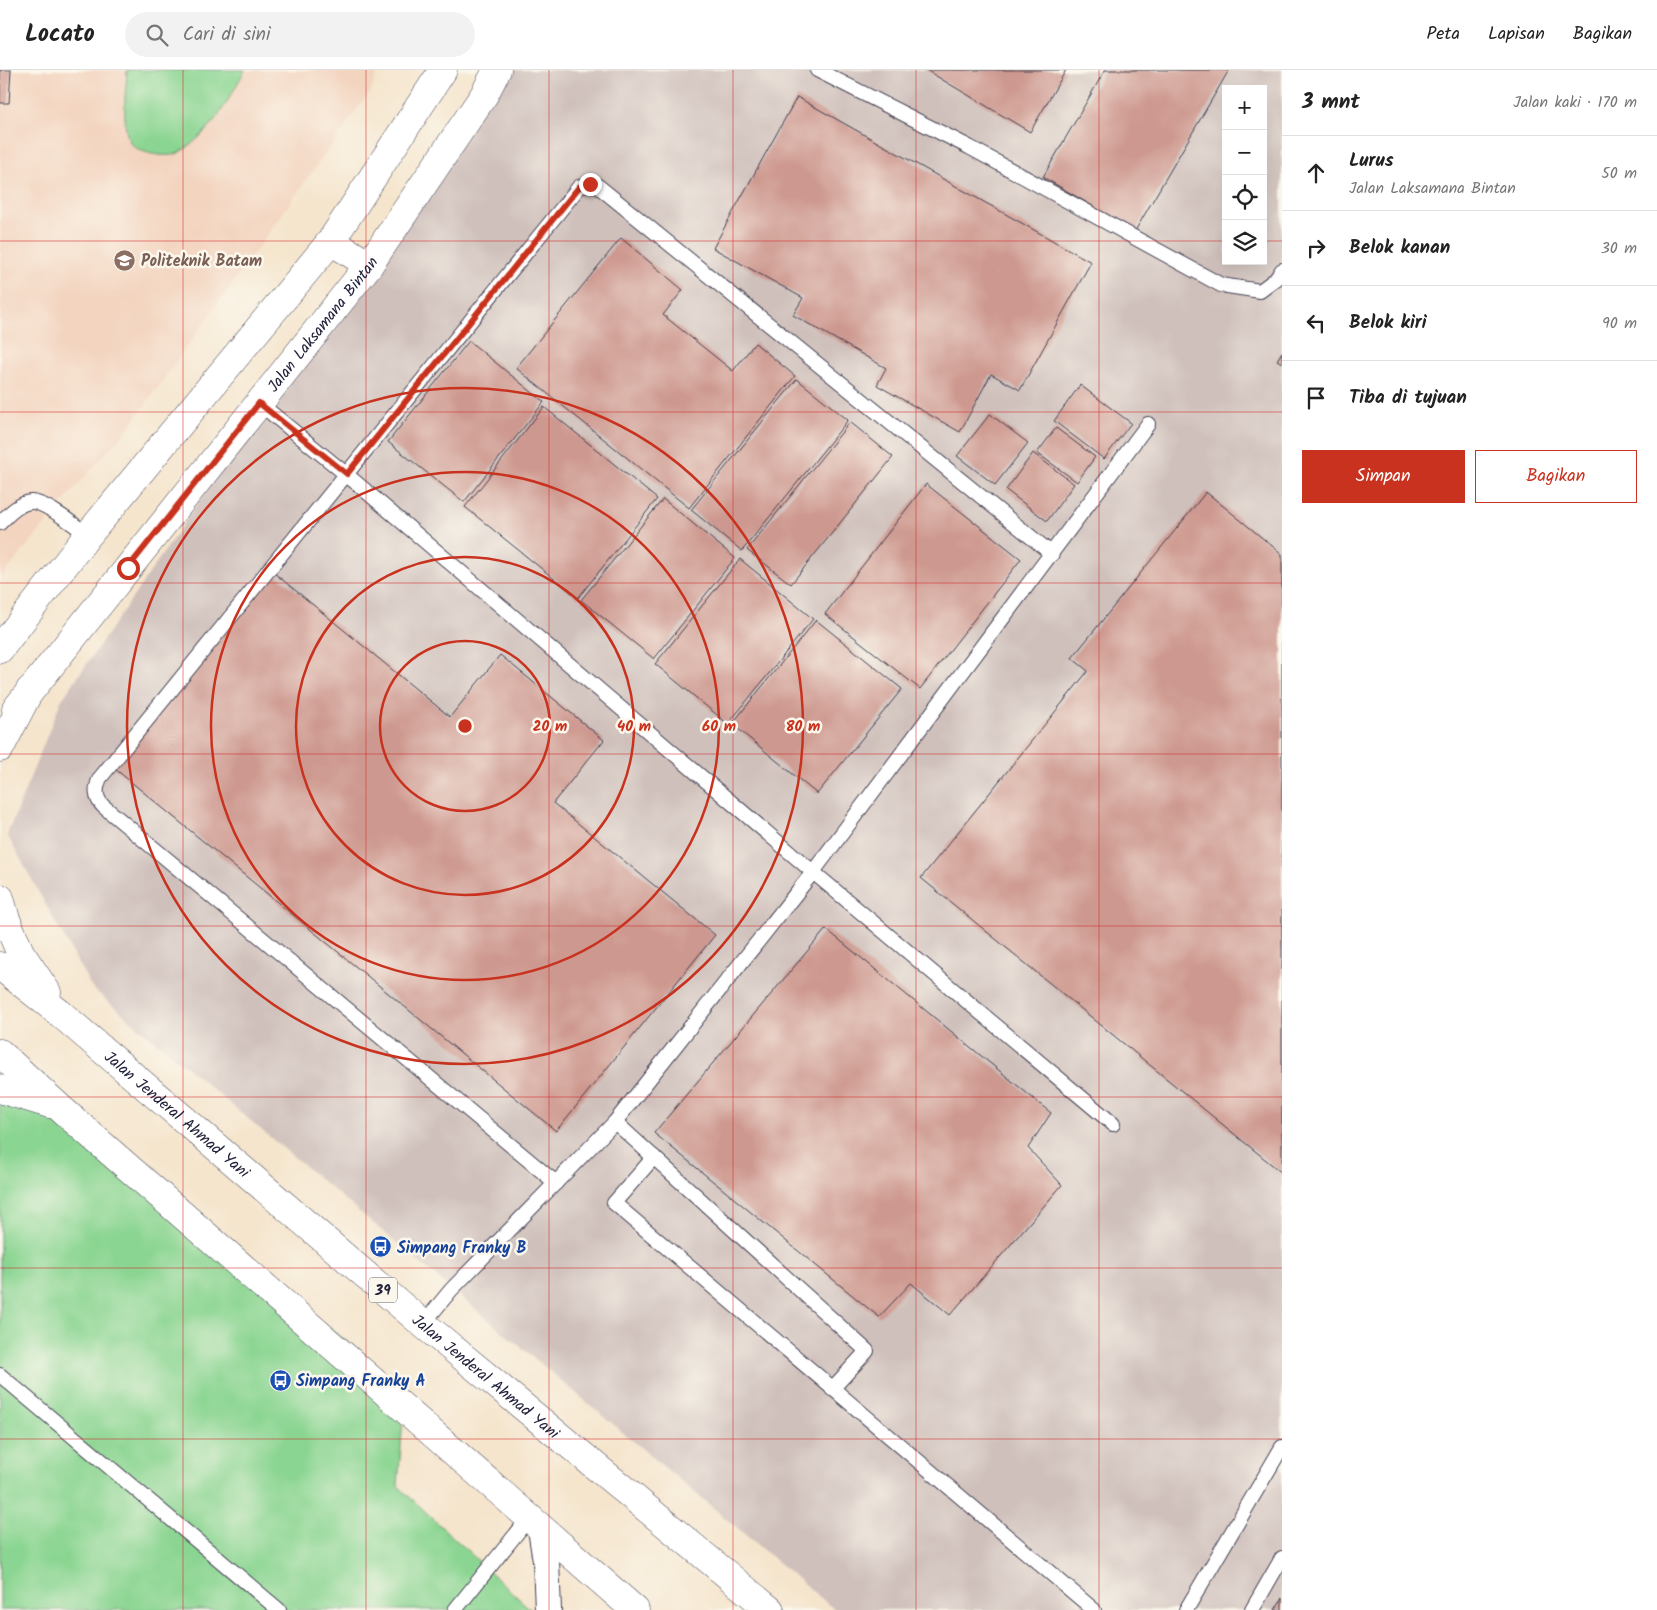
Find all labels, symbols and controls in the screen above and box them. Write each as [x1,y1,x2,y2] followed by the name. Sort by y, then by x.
[125,12,475,57] search box
[25,15,95,54] text: Locato
[183,20,270,50] text: Cari di sini
[1427,20,1460,49] text: Peta
[1488,20,1545,49] text: Lapisan
[1573,20,1632,49] text: Bagikan
[143,21,171,49] icon: search
[1222,85,1267,265] map controls
[1222,85,1267,130] button: +
[1302,86,1360,119] text: 3 mnt
[1513,90,1637,115] text: Jalan kaki · 170 m
[1222,130,1267,175] button: −
[1349,146,1394,176] text: Lurus
[1302,159,1330,187] icon: ahead
[1601,161,1637,186] text: 50 m
[579,173,602,196] route end
[1222,175,1267,220] button: locate
[1349,176,1516,201] text: Jalan Laksamana Bintan
[1222,220,1267,265] button: layers
[1349,233,1450,263] text: Belok kanan
[1302,234,1330,262] icon: right
[1601,236,1637,261] text: 30 m
[113,248,137,272] school or university icon: Politeknik Batam
[141,249,262,274] place label: Politeknik Batam
[262,252,385,398] street label: Jalan Laksamana Bintan
[1349,308,1427,338] text: Belok kiri
[1302,309,1330,337] icon: left
[1602,311,1637,336] text: 90 m
[1349,383,1467,413] text: Tiba di tujuan
[1302,384,1330,412] icon: arrive
[1302,450,1465,503] button: Simpan
[1475,450,1637,503] button: Bagikan
[117,557,140,580] route start
[533,715,567,739] text: 20 m
[617,715,651,739] text: 40 m
[702,715,736,739] text: 60 m
[786,715,820,739] text: 80 m
[456,717,474,735] centre of rings
[98,1045,256,1185] street label: Jalan Jenderal Ahmad Yani
[369,1235,393,1259] bus stop icon: Simpang Franky B
[397,1236,526,1261] place label: Simpang Franky B
[369,1278,397,1302] road number: 39
[406,1309,565,1446] street label: Jalan Jenderal Ahmad Yani
[268,1368,292,1392] bus stop icon: Simpang Franky A
[296,1369,426,1394] place label: Simpang Franky A

